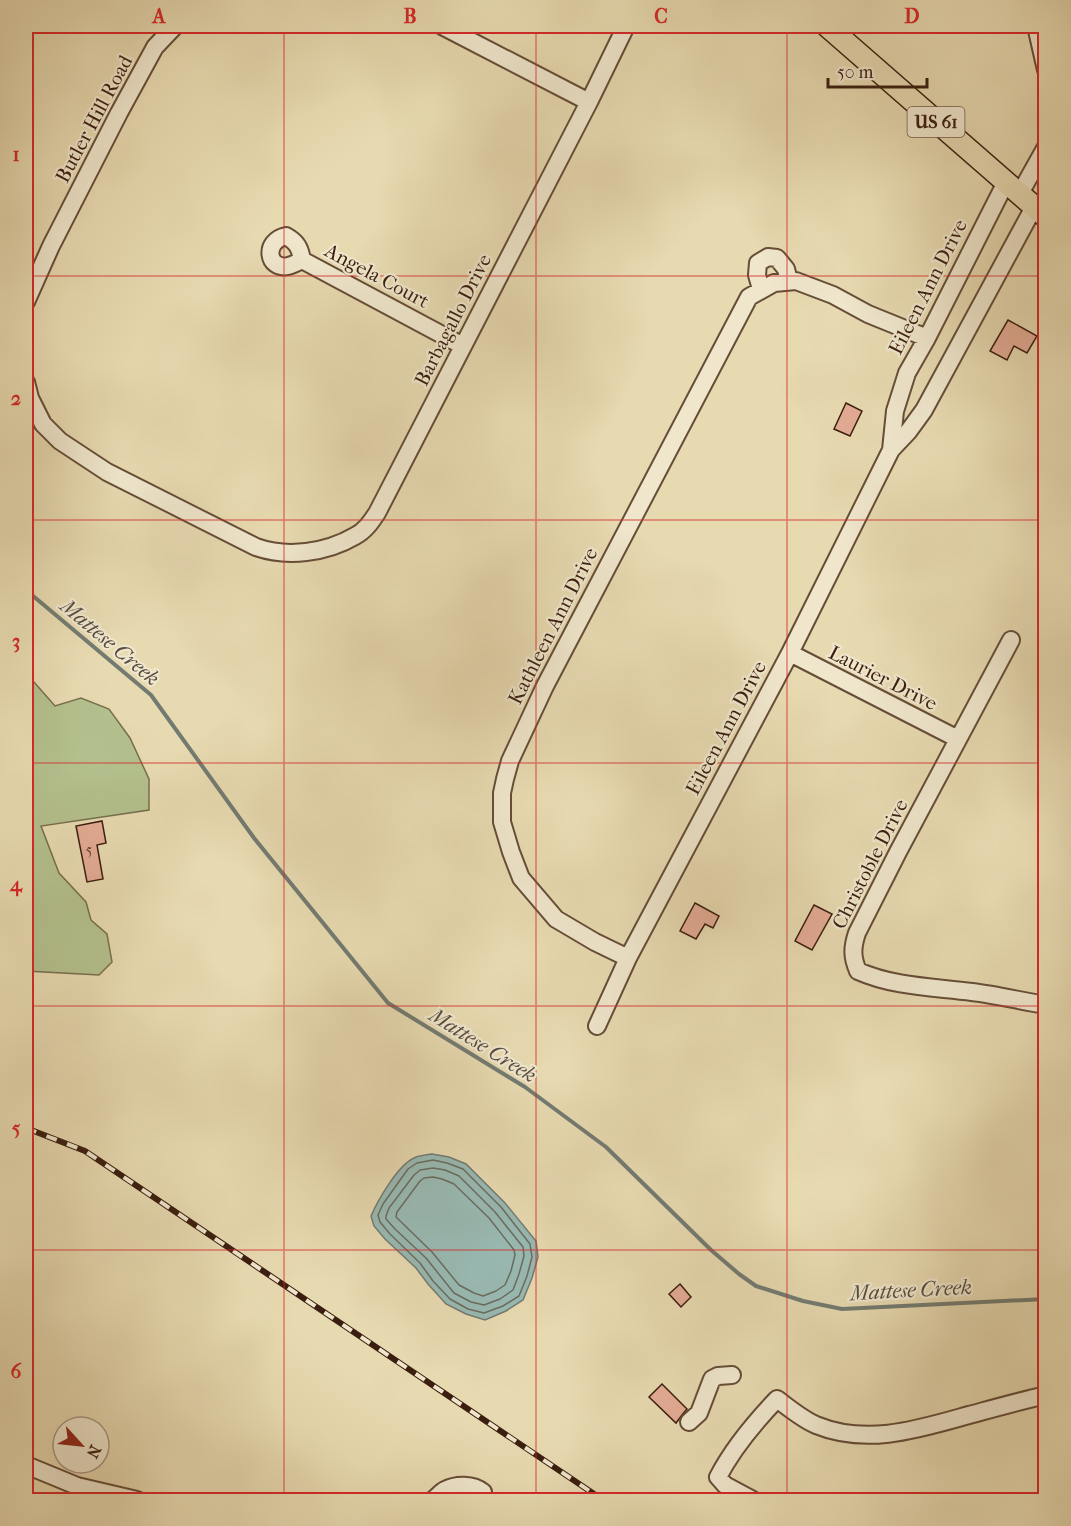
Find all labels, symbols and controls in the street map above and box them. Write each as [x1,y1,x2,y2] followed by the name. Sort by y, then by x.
[151,5,167,28] text: A
[403,5,417,28] text: B
[654,5,668,28] text: C
[904,5,920,28] text: D
[51,50,138,187] street label: Butler Hill Road
[828,51,927,89] scale bar
[837,62,874,83] text: 50 m
[908,107,964,137] road number: US 61
[12,143,20,166] text: 1
[884,216,972,358] street label: Eileen Ann Drive
[320,238,433,313] street label: Angela Court
[410,250,496,390] street label: Barbagallo Drive
[11,387,21,410] text: 2
[504,544,603,708] street label: Kathleen Ann Drive
[54,592,164,690] water label: Mattese Creek
[12,630,20,653] text: 3
[825,641,941,715] street label: Laurier Drive
[681,657,771,799] street label: Eileen Ann Drive
[827,795,913,933] street label: Christoble Drive
[86,840,93,859] house number: 5
[9,873,23,897] text: 4
[423,1002,541,1087] water label: Mattese Creek
[12,1117,21,1140] text: 5
[848,1275,972,1305] water label: Mattese Creek
[11,1360,23,1383] text: 6
[51,1415,111,1475] north arrow
[82,1442,105,1462] text: N

